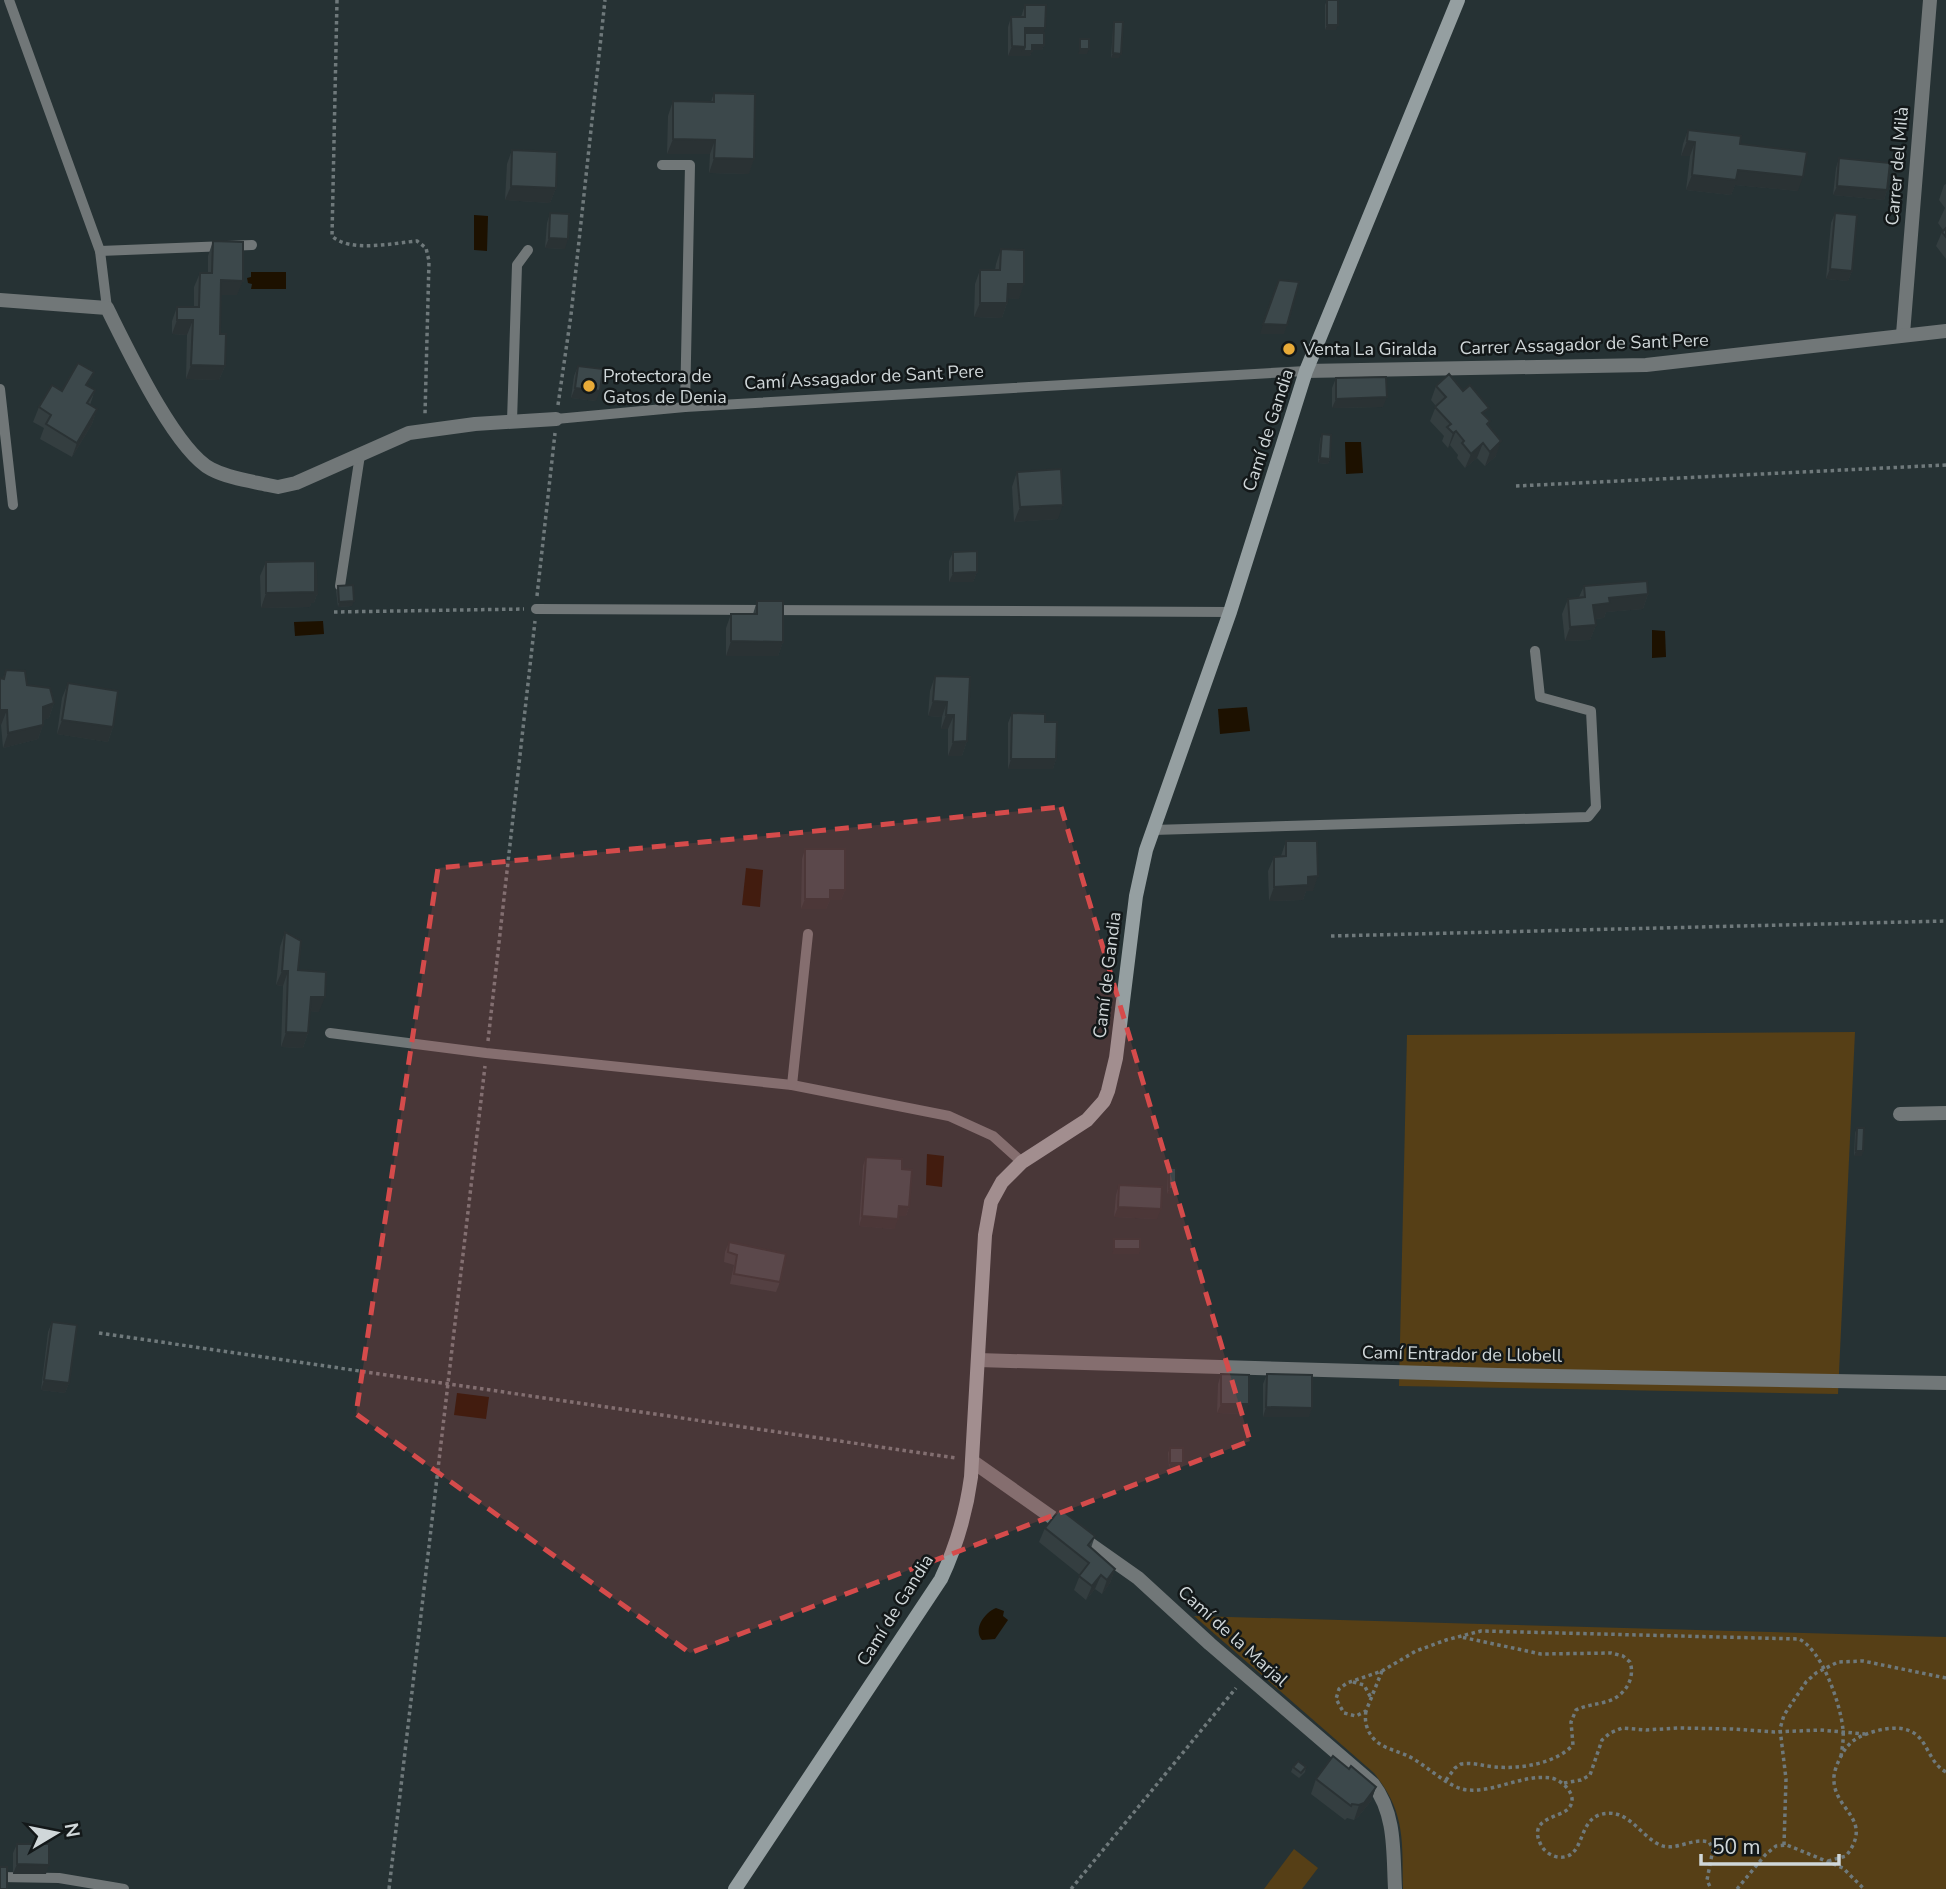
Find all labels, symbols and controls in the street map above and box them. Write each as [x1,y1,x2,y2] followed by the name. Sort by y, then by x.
[1880,106,1914,226] street label: Carrer del Milà
[1459,328,1709,360] street label: Carrer Assagador de Sant Pere
[1302,337,1437,361] place label: Venta La Giralda
[1281,341,1297,357] marker: Venta La Giralda
[744,359,984,395] street label: Camí Assagador de Sant Pere
[603,364,727,409] place label: Protectora de Gatos de Denia
[1237,366,1299,494] street label: Camí de Gandia
[581,378,597,394] marker: Protectora de Gatos de Denia
[1087,910,1127,1040] street label: Camí de Gandia
[1362,1340,1563,1368] street label: Camí Entrador de Llobell
[851,1550,939,1670] street label: Camí de Gandia
[1173,1580,1294,1692] street label: Camí de la Marjal
[21,1798,91,1868] north arrow
[58,1821,86,1839] text: N
[1701,1822,1839,1866] scale bar
[1712,1833,1761,1861] text: 50 m

